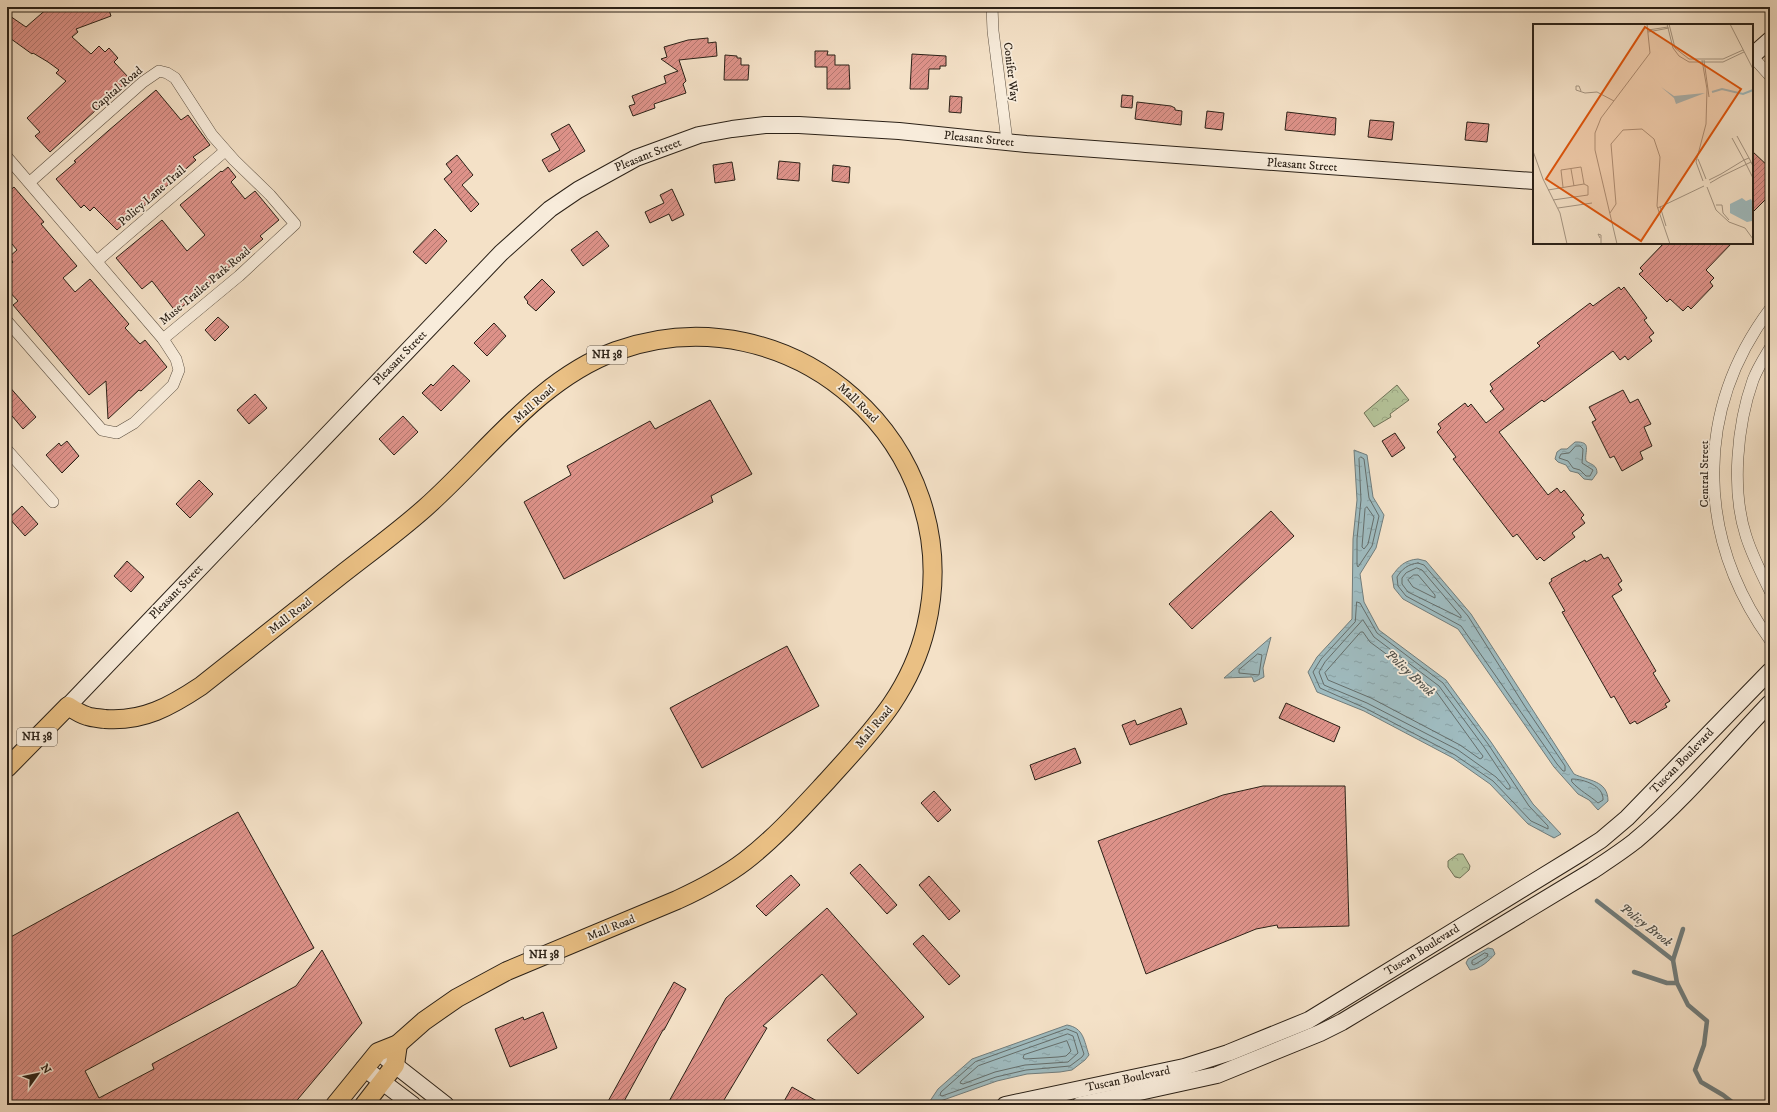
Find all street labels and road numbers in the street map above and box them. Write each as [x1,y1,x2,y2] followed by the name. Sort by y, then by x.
[1000,41,1022,103] street label: Conifer Way
[88,63,146,115] street label: Capital Road
[943,128,1015,150] street label: Pleasant Street
[612,135,684,175] street label: Pleasant Street
[1266,155,1338,175] street label: Pleasant Street
[115,162,189,229] street label: Policy Lane Trail
[156,244,254,328] street label: Muse Trailer Park Road
[370,327,430,389] street label: Pleasant Street
[587,346,627,364] road number: NH 38
[835,380,881,426] street label: Mall Road
[510,381,558,427] street label: Mall Road
[1697,440,1712,508] street label: Central Street
[146,561,206,623] street label: Pleasant Street
[265,594,315,638] street label: Mall Road
[852,703,896,751] street label: Mall Road
[1647,725,1717,797] street label: Tuscan Boulevard
[17,728,57,746] road number: NH 38
[585,912,637,944] street label: Mall Road
[1382,921,1462,979] street label: Tuscan Boulevard
[524,946,564,964] road number: NH 38
[1085,1063,1171,1095] street label: Tuscan Boulevard

